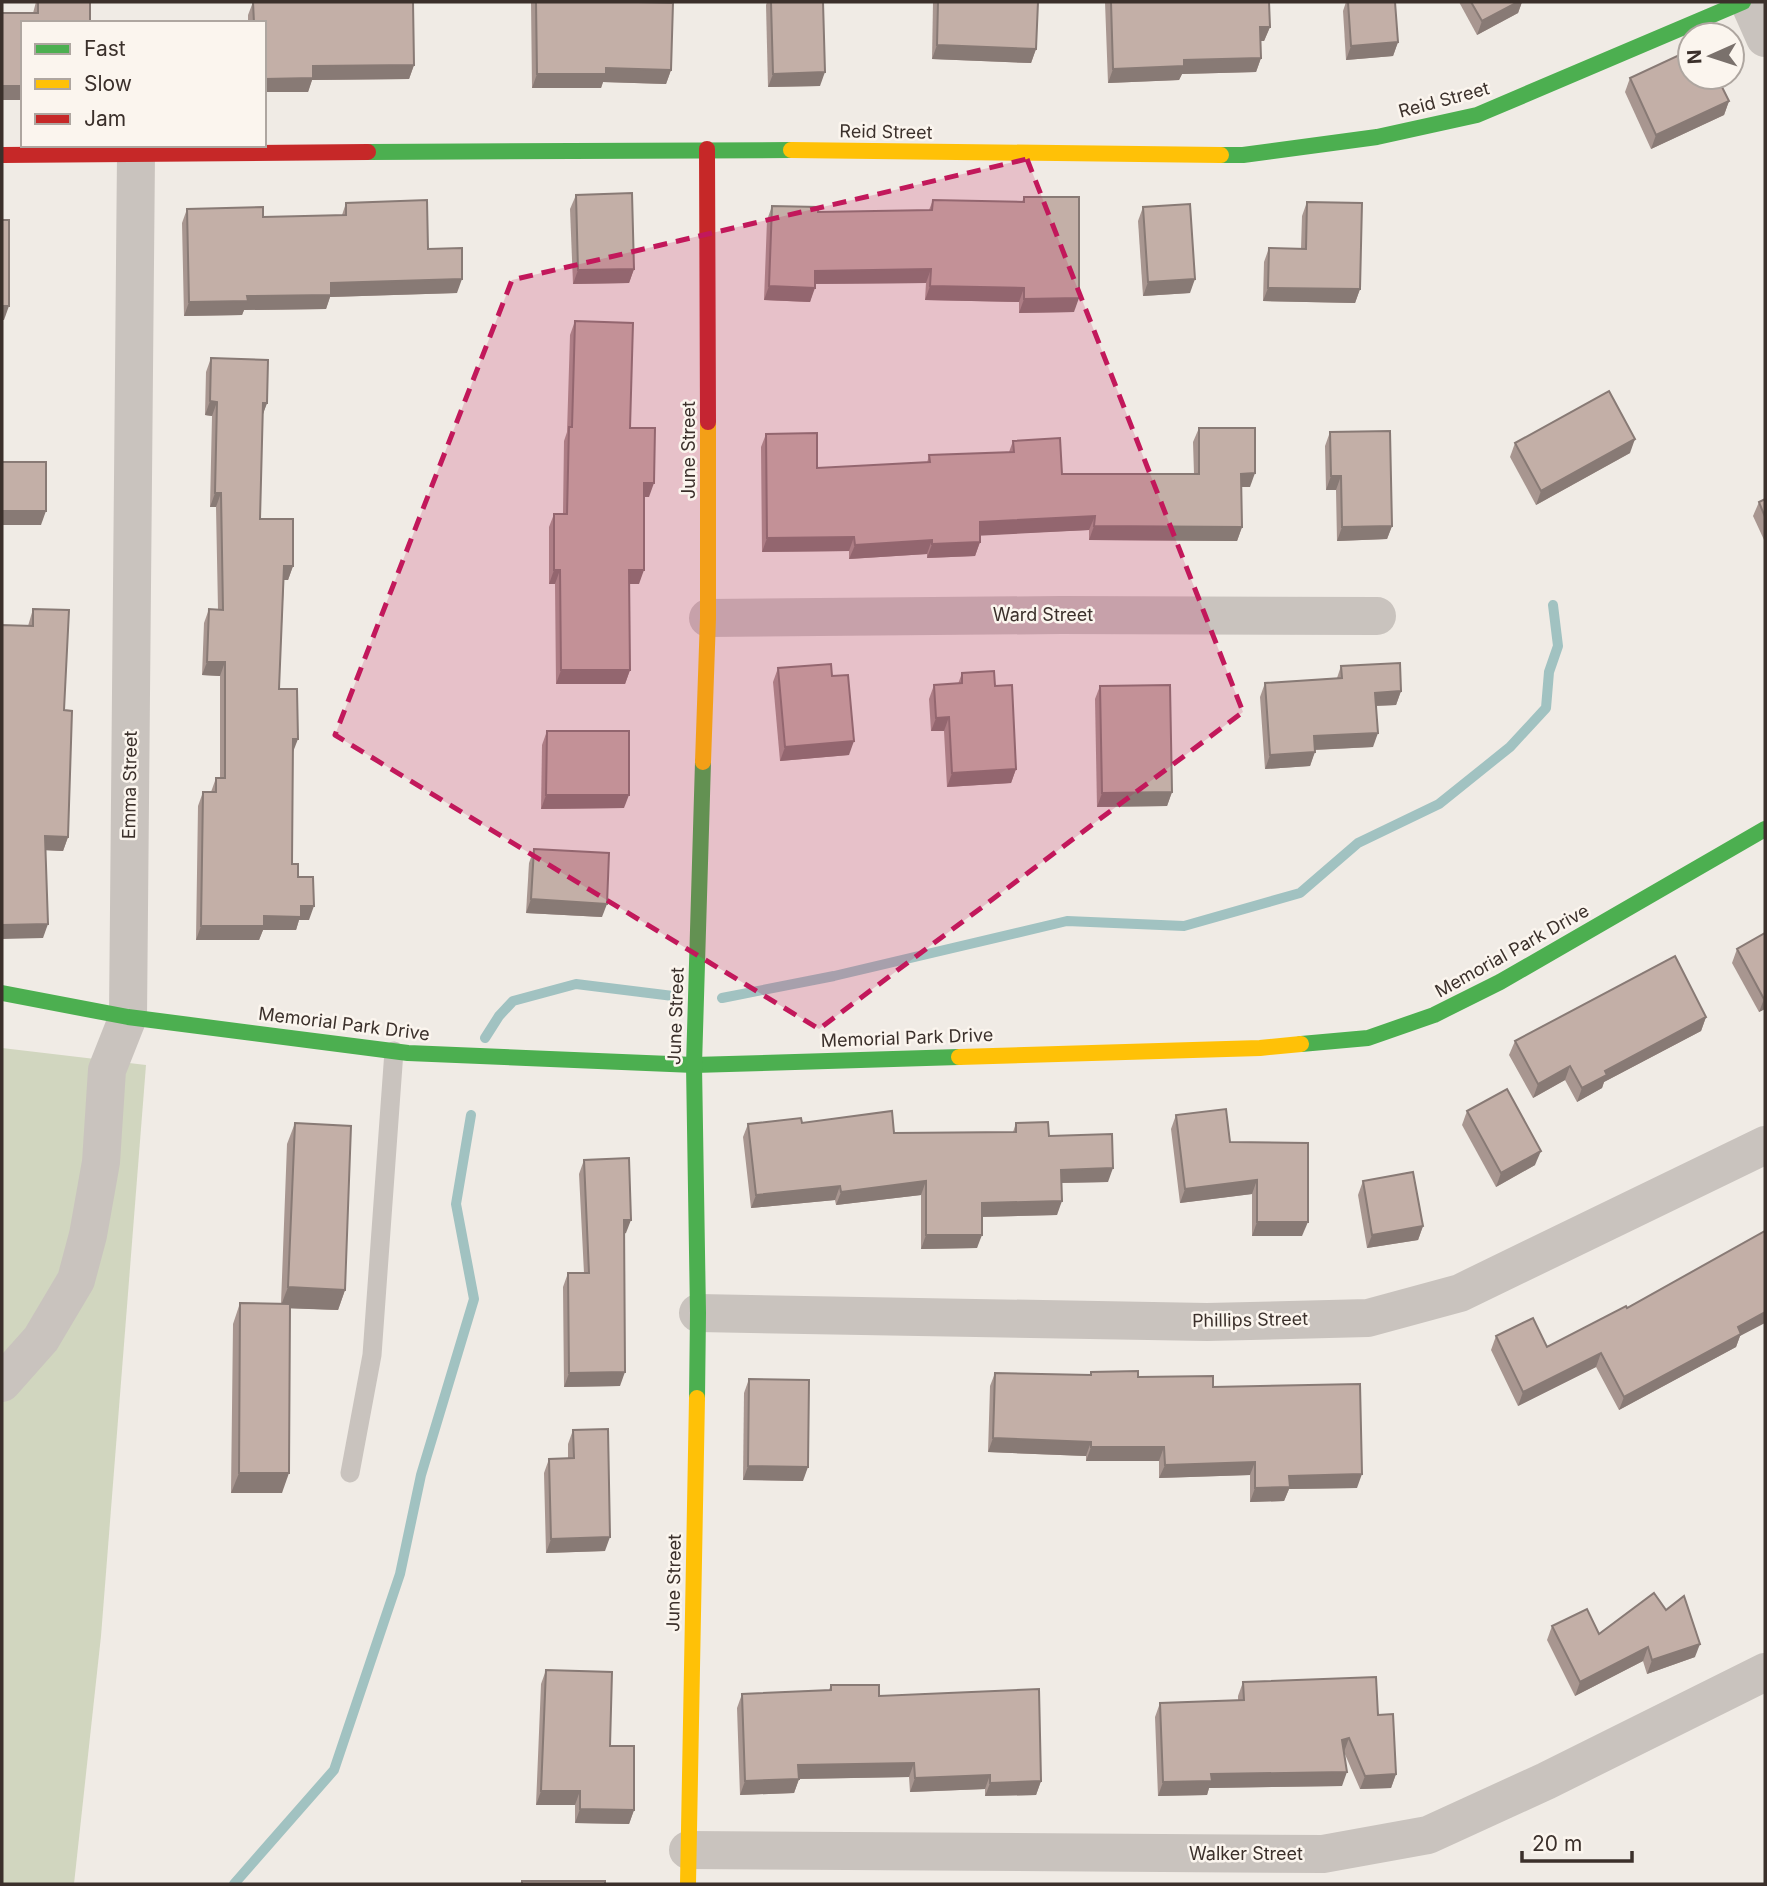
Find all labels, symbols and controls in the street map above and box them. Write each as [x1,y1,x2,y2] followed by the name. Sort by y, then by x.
[21,21,266,147] legend
[1676,21,1746,91] north arrow
[84,36,126,61] text: Fast
[1683,49,1706,65] text: N
[84,71,132,96] text: Slow
[1396,77,1492,122] street label: Reid Street
[84,106,126,131] text: Jam
[839,120,933,143] street label: Reid Street
[678,401,699,499] street label: June Street
[993,604,1093,625] street label: Ward Street
[118,731,141,839] street label: Emma Street
[1431,900,1592,1002] street label: Memorial Park Drive
[663,967,688,1065] street label: June Street
[257,1003,431,1044] street label: Memorial Park Drive
[820,1024,994,1051] street label: Memorial Park Drive
[1192,1308,1308,1331] street label: Phillips Street
[662,1534,685,1632] street label: June Street
[1522,1820,1632,1864] scale bar
[1532,1831,1582,1856] text: 20 m
[1189,1843,1303,1864] street label: Walker Street

